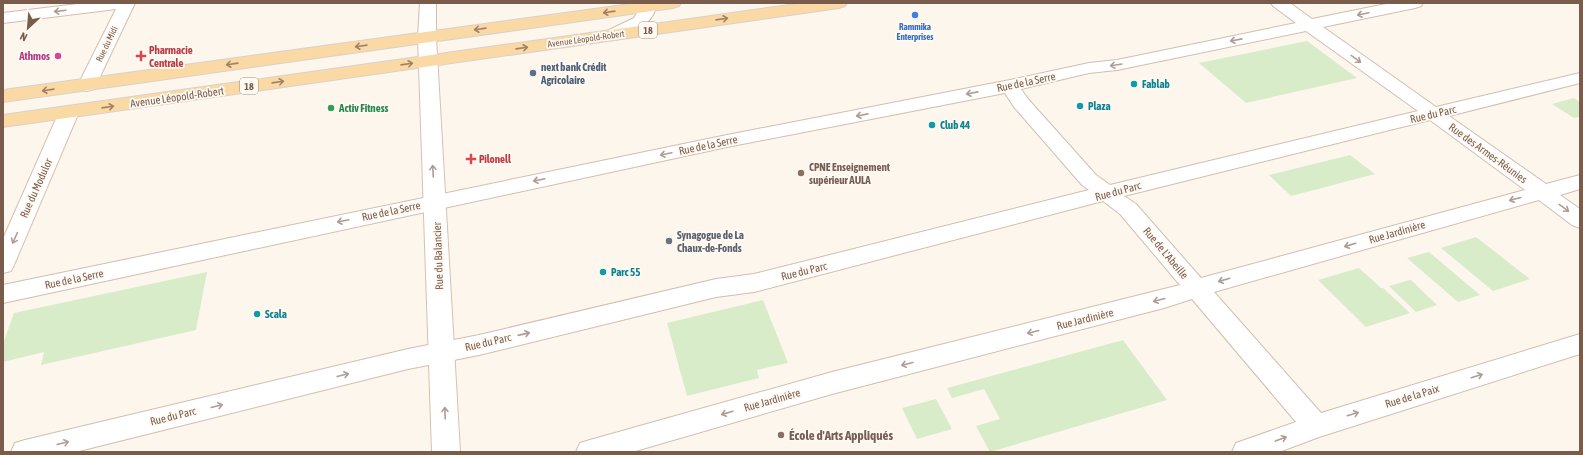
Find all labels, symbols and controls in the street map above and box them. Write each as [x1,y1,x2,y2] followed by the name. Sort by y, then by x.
[53,7,66,15] one-way arrow
[8,8,48,48] north arrow
[603,8,616,16] one-way arrow
[910,10,920,20] marker: Rammika Enterprises
[1357,10,1370,18] one-way arrow
[715,15,728,23] one-way arrow
[639,22,657,38] road number: 18
[897,22,934,42] place label: Rammika Enterprises
[94,25,120,63] street label: Rue du Midi
[474,26,487,33] one-way arrow
[547,29,625,49] street label: Avenue Léopold-Robert
[18,30,29,44] text: N
[1230,37,1243,45] one-way arrow
[355,42,368,50] one-way arrow
[149,44,193,69] place label: Pharmacie Centrale
[515,44,528,52] one-way arrow
[18,50,50,62] place label: Athmos
[53,51,63,61] marker: Athmos
[136,51,146,61] marker: Pharmacie Centrale
[1350,55,1361,63] one-way arrow
[226,60,239,68] one-way arrow
[400,60,413,68] one-way arrow
[540,61,607,86] place label: next bank Crédit Agricolaire
[1109,61,1122,69] one-way arrow
[528,68,538,78] marker: next bank Crédit Agricolaire
[996,70,1056,94] street label: Rue de la Serre
[240,78,258,94] road number: 18
[271,78,284,86] one-way arrow
[1142,78,1170,90] place label: Fablab
[1129,79,1139,89] marker: Fablab
[129,84,225,110] street label: Avenue Léopold-Robert
[42,86,55,94] one-way arrow
[966,89,979,97] one-way arrow
[1088,100,1111,112] place label: Plaza
[1075,101,1085,111] marker: Plaza
[338,102,389,114] place label: Activ Fitness
[101,103,114,111] one-way arrow
[326,103,336,113] marker: Activ Fitness
[1409,103,1458,125] street label: Rue du Parc
[856,111,869,119] one-way arrow
[940,119,970,131] place label: Club 44
[927,120,937,130] marker: Club 44
[1447,121,1529,185] street label: Rue des Armes-Réunies
[678,133,738,157] street label: Rue de la Serre
[660,150,673,158] one-way arrow
[479,153,512,165] place label: Pilonell
[466,154,476,164] marker: Pilonell
[18,156,55,220] street label: Rue du Modulor
[809,161,891,186] place label: CPNE Enseignement supérieur AULA
[430,165,437,178] one-way arrow
[796,168,806,178] marker: CPNE Enseignement supérieur AULA
[532,177,545,185] one-way arrow
[1094,179,1143,203] street label: Rue du Parc
[1509,196,1522,203] one-way arrow
[361,199,421,223] street label: Rue de la Serre
[1558,204,1569,212] one-way arrow
[337,218,350,226] one-way arrow
[1367,218,1427,246] street label: Rue Jardinière
[431,221,445,290] street label: Rue du Balancier
[1141,225,1191,281] street label: Rue de L'Abeille
[677,229,744,254] place label: Synagogue de La Chaux-de-Fonds
[11,231,18,243] one-way arrow
[664,236,674,246] marker: Synagogue de La Chaux-de-Fonds
[1343,242,1356,249] one-way arrow
[780,259,829,283] street label: Rue du Parc
[611,266,640,278] place label: Parc 55
[44,267,104,291] street label: Rue de la Serre
[598,267,608,277] marker: Parc 55
[1218,277,1231,284] one-way arrow
[1152,297,1165,304] one-way arrow
[1055,306,1115,332] street label: Rue Jardinière
[265,308,287,320] place label: Scala
[252,309,262,319] marker: Scala
[518,329,531,337] one-way arrow
[1026,329,1039,336] one-way arrow
[464,331,513,353] street label: Rue du Parc
[901,361,914,368] one-way arrow
[336,371,349,378] one-way arrow
[1471,372,1484,379] one-way arrow
[1384,382,1441,410] street label: Rue de la Paix
[742,386,802,414] street label: Rue Jardinière
[210,401,223,409] one-way arrow
[149,404,198,428] street label: Rue du Parc
[441,407,448,420] one-way arrow
[721,409,734,417] one-way arrow
[1347,410,1359,418] one-way arrow
[789,428,893,443] place label: École d'Arts Appliqués
[776,430,786,440] marker: École d'Arts Appliqués
[1274,435,1287,442] one-way arrow
[56,438,69,446] one-way arrow

